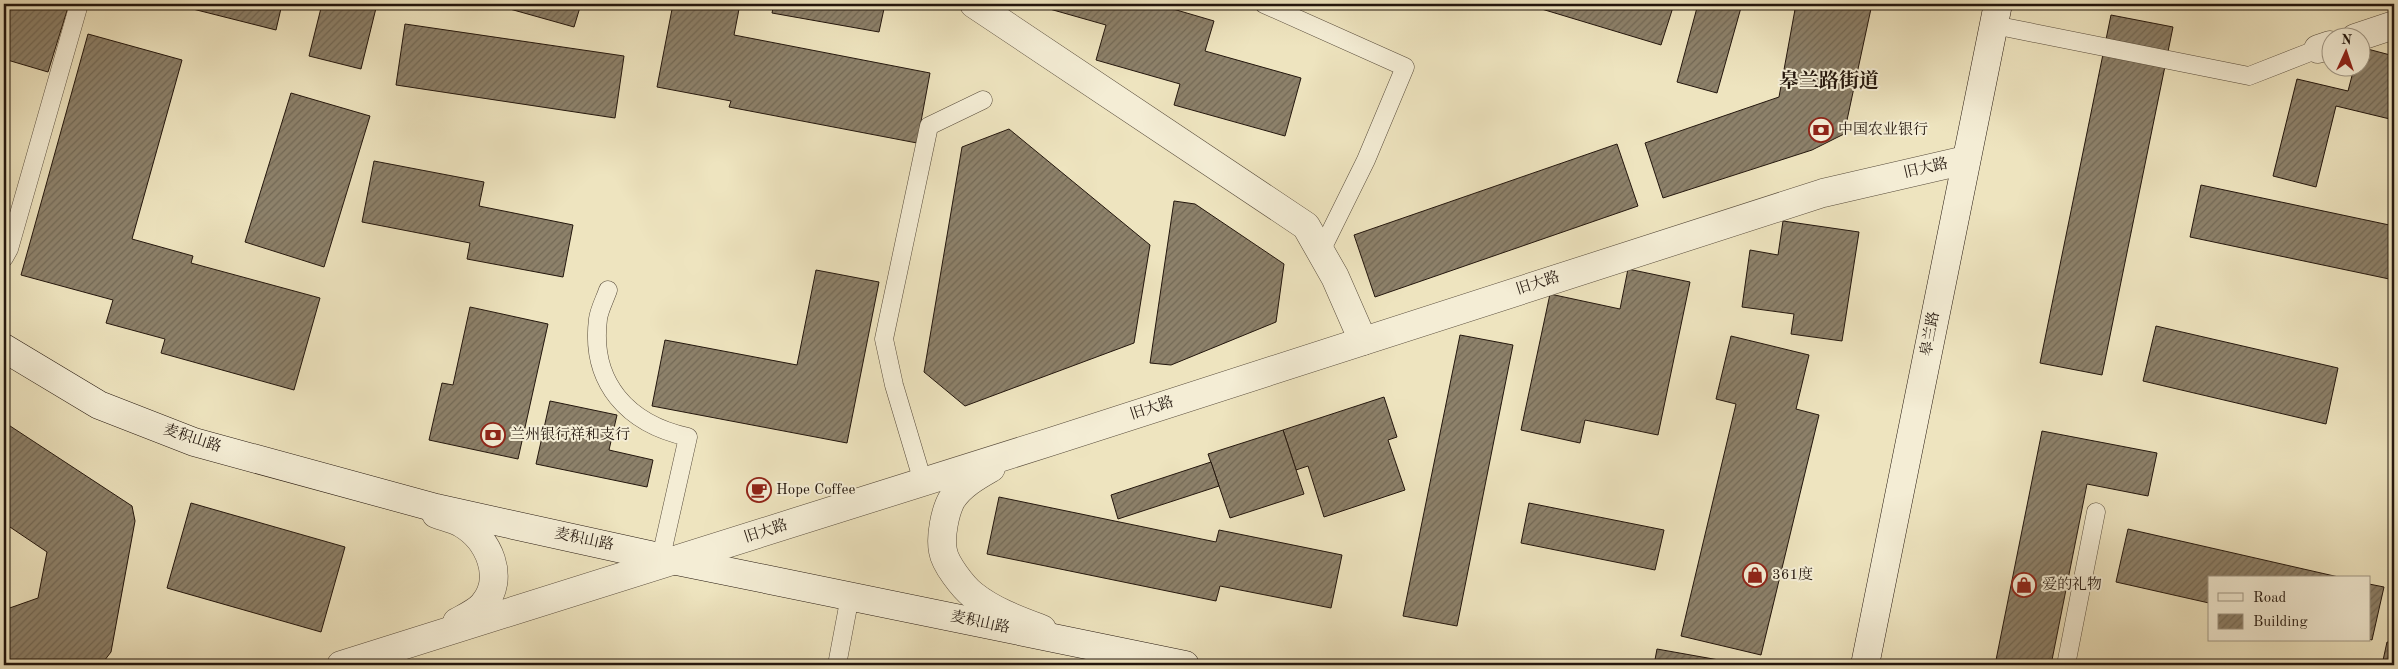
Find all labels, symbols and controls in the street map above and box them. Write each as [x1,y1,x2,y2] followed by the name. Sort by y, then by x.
[2320,28,2370,78] north arrow
[2341,33,2353,47] text: N
[1779,69,1879,92] district label: 皋兰路街道
[1808,117,1834,143] bank icon: 中国农业银行
[1838,121,1928,138] place label: 中国农业银行
[1902,155,1950,181] street label: 旧大路
[1514,268,1562,298] street label: 旧大路
[1917,310,1943,358] street label: 皋兰路
[1128,393,1176,423] street label: 旧大路
[161,421,223,455] street label: 麦积山路
[480,422,506,448] bank icon: 兰州银行祥和支行
[510,426,630,443] place label: 兰州银行祥和支行
[746,477,772,503] cafe icon: Hope Coffee
[776,483,855,498] place label: Hope Coffee
[742,516,790,546] street label: 旧大路
[553,524,615,554] street label: 麦积山路
[1742,562,1768,588] shop icon: 361度
[1772,566,1813,583] place label: 361度
[2011,572,2037,598] shop icon: 爱的礼物
[2042,576,2102,593] place label: 爱的礼物
[2208,576,2370,642] legend
[2253,591,2287,606] text: Road
[949,607,1011,637] street label: 麦积山路
[2253,615,2308,630] text: Building

